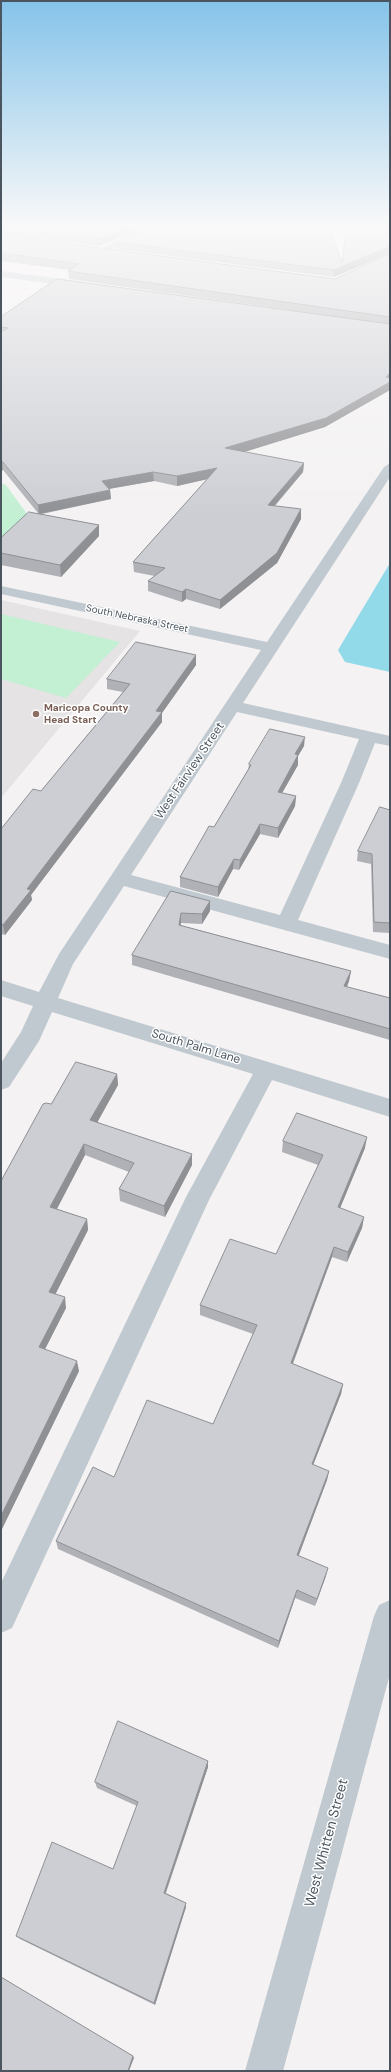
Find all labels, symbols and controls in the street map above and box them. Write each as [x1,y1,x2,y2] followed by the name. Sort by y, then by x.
[85,602,189,636] street label: South Nebraska Street
[44,702,129,726] place label: Maricopa County Head Start
[31,709,41,719] marker: Maricopa County Head Start
[152,720,228,822] street label: West Fairview Street
[150,1027,242,1067] street label: South Palm Lane
[302,1777,352,1909] street label: West Whitten Street

